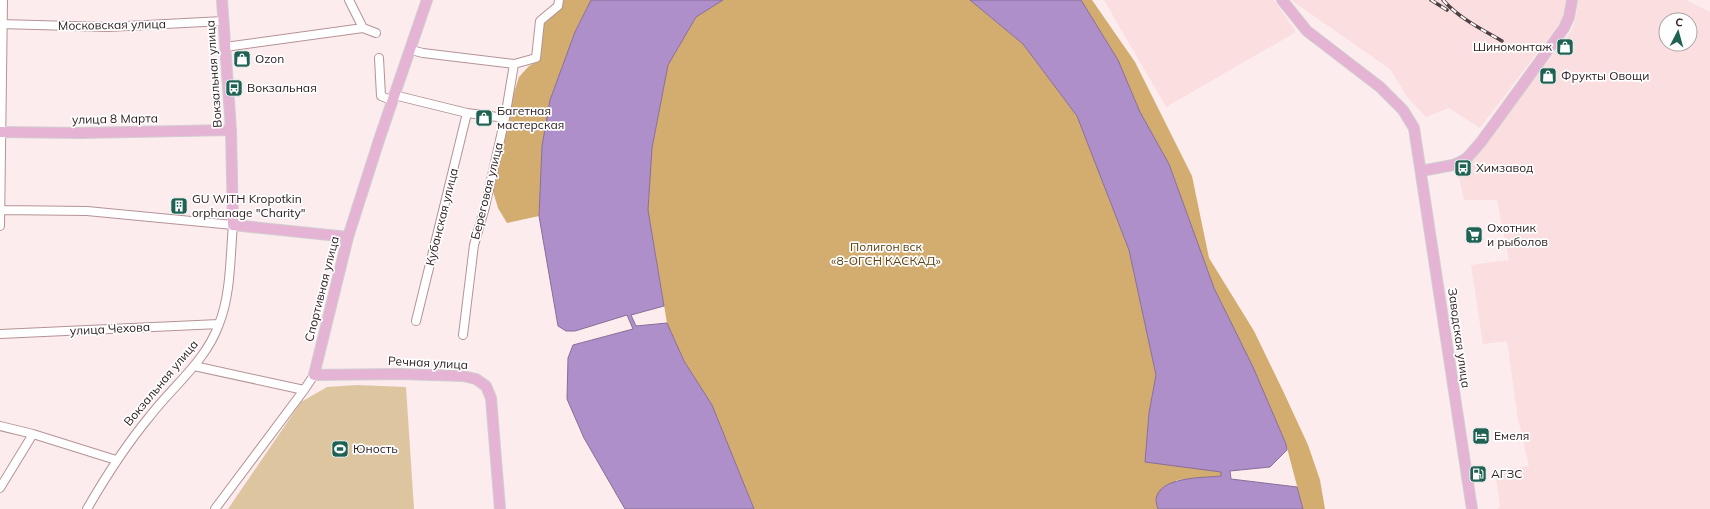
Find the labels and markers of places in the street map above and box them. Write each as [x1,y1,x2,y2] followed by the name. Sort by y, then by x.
[1555,37,1575,57] shop icon: Шиномонтаж
[1473,39,1552,54] place label: Шиномонтаж
[232,49,252,69] shop icon: Ozon
[255,51,284,66] place label: Ozon
[1538,66,1558,86] shop icon: Фрукты Овощи
[1561,68,1649,83] place label: Фрукты Овощи
[224,78,244,98] bus stop icon: Вокзальная
[247,80,317,95] place label: Вокзальная
[497,103,564,132] place label: Багетная мастерская
[474,108,494,128] shop icon: Багетная мастерская
[1453,158,1473,178] bus stop icon: Химзавод
[1476,160,1533,175] place label: Химзавод
[192,191,305,220] place label: GU WITH Kropotkin orphanage "Charity"
[169,196,189,216] building icon: GU WITH Kropotkin orphanage "Charity"
[1487,220,1548,249] place label: Охотник и рыболов
[1464,225,1484,245] supermarket icon: Охотник и рыболов
[1471,426,1491,446] hotel icon: Емеля
[1494,428,1529,443] place label: Емеля
[330,439,350,459] sports icon: Юность
[353,441,398,456] place label: Юность
[1468,464,1488,484] fuel station icon: АГЗС
[1491,466,1523,481] place label: АГЗС

